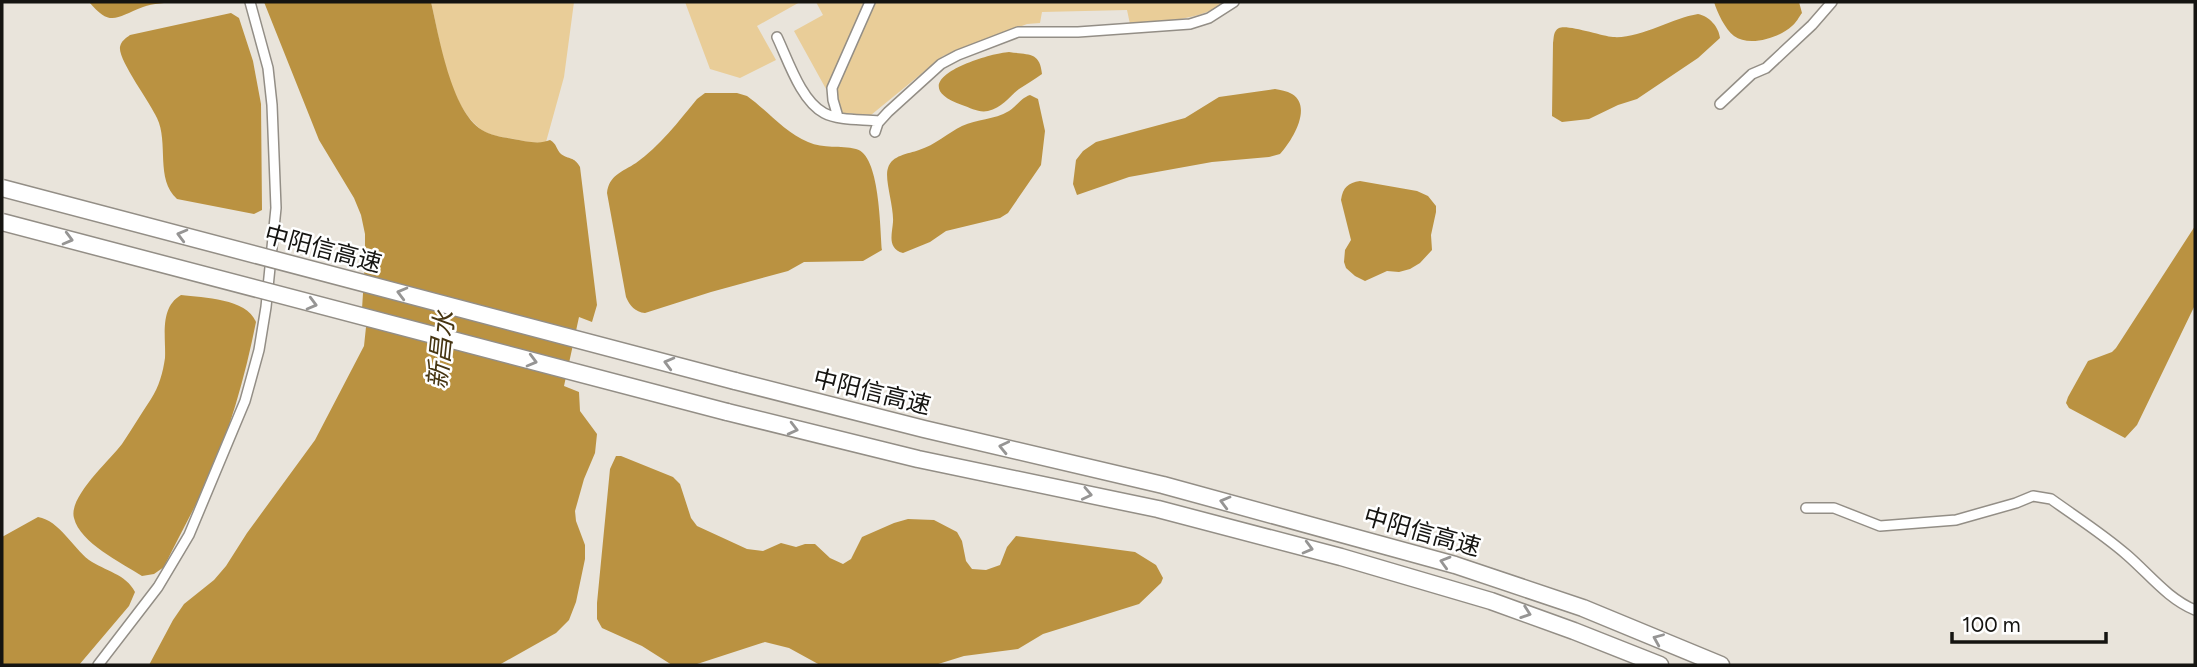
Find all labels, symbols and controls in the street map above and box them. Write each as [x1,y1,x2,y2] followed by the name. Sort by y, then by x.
[261,219,385,278] street label: 中阳信高速
[176,229,188,243] one-way arrow
[62,231,74,245] one-way arrow
[396,287,408,301] one-way arrow
[305,295,317,310] one-way arrow
[421,309,461,390] water label: 新昌水
[525,353,537,367] one-way arrow
[663,357,675,371] one-way arrow
[810,363,934,420] street label: 中阳信高速
[787,421,799,435] one-way arrow
[998,441,1010,455] one-way arrow
[1081,485,1093,500] one-way arrow
[1219,495,1231,510] one-way arrow
[1360,501,1484,562] street label: 中阳信高速
[1302,540,1314,554] one-way arrow
[1439,555,1451,570] one-way arrow
[1952,600,2106,644] scale bar
[1520,605,1532,619] one-way arrow
[1962,612,2021,637] text: 100 m
[1653,633,1666,647] one-way arrow

